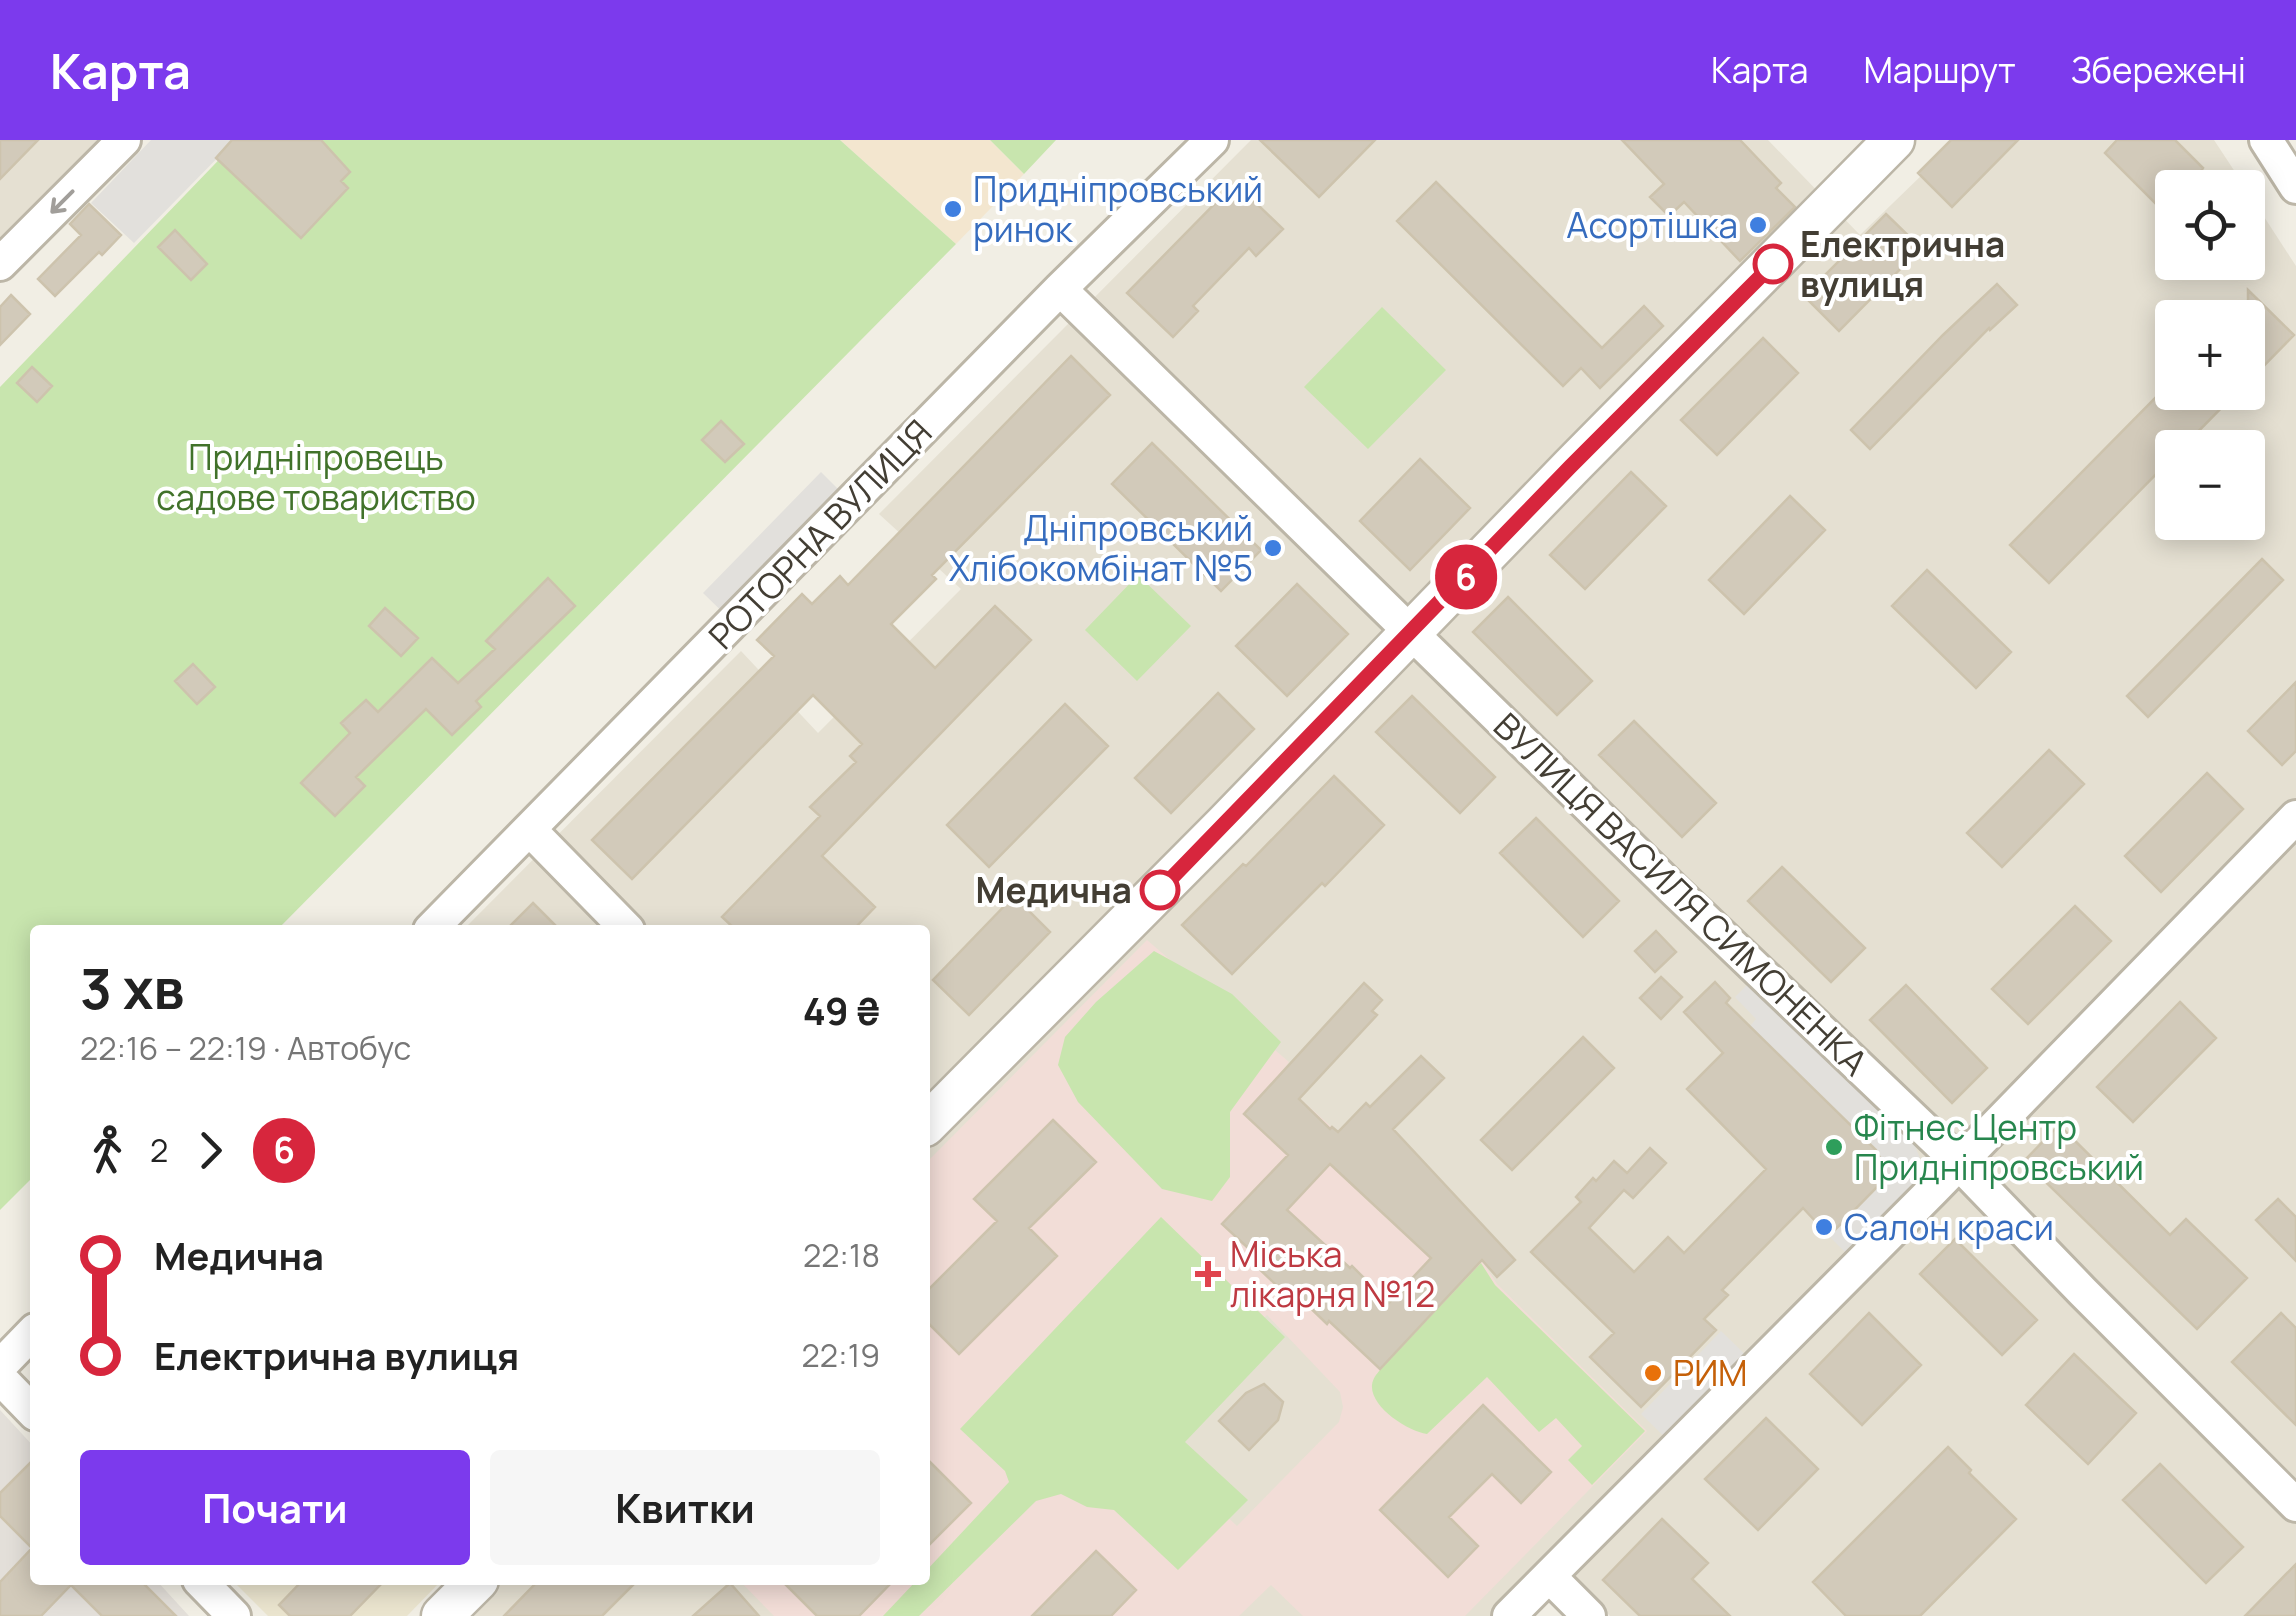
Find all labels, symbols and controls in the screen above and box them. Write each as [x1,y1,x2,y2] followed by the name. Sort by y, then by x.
[50,38,191,103] text: Карта
[1711,46,1808,94] text: Карта
[1863,46,2016,94] text: Маршрут
[2071,46,2246,94] text: Збережені
[973,165,1263,253] place label: Придніпровський ринок
[2155,170,2265,540] map controls
[2155,170,2265,280] button: locate
[51,190,75,214] one-way arrow
[942,198,964,220] marker: Придніпровський ринок
[1566,201,1738,249] place label: Асортішка
[1747,214,1769,236] marker: Асортішка
[1800,220,2005,308] place label: Електрична вулиця
[1754,245,1792,283] marker: Електрична вулиця
[2155,300,2265,410] button: +
[698,409,942,659] street label: РОТОРНА ВУЛИЦЯ
[2155,430,2265,540] button: −
[156,433,476,521] park label: Придніпровець садове товариство
[949,504,1253,592] place label: Дніпровський Хлібокомбінат №5
[1262,537,1284,559] marker: Дніпровський Хлібокомбінат №5
[1434,544,1498,610] line badge: 6
[1455,553,1477,601] text: 6
[1484,702,1878,1086] street label: ВУЛИЦЯ ВАСИЛЯ СИМОНЕНКА
[975,866,1132,914] place label: Медична
[1141,871,1179,909] marker: Медична
[80,950,184,1026] text: 3 хв
[803,984,880,1036] text: 49 ₴
[80,1026,411,1070] text: 22:16 – 22:19 · Автобус
[1854,1103,2144,1191] place label: Фітнес Центр Придніпровський
[80,1123,135,1178] icon: walk
[183,1123,238,1178] icon: forward
[273,1126,295,1174] text: 6
[150,1128,168,1172] text: 2
[1823,1136,1845,1158] marker: Фітнес Центр Придніпровський
[1844,1203,2054,1251] place label: Салон краси
[1813,1216,1835,1238] marker: Салон краси
[154,1229,324,1281] text: Медична
[1230,1230,1435,1318] place label: Міська лікарня №12
[803,1233,880,1277] text: 22:18
[1195,1261,1221,1287] marker: Міська лікарня №12
[154,1329,519,1381] text: Електрична вулиця
[802,1333,880,1377] text: 22:19
[1673,1349,1748,1397] place label: РИМ
[1642,1362,1664,1384] marker: РИМ
[80,1450,470,1565] button: Почати
[490,1450,880,1565] button: Квитки

